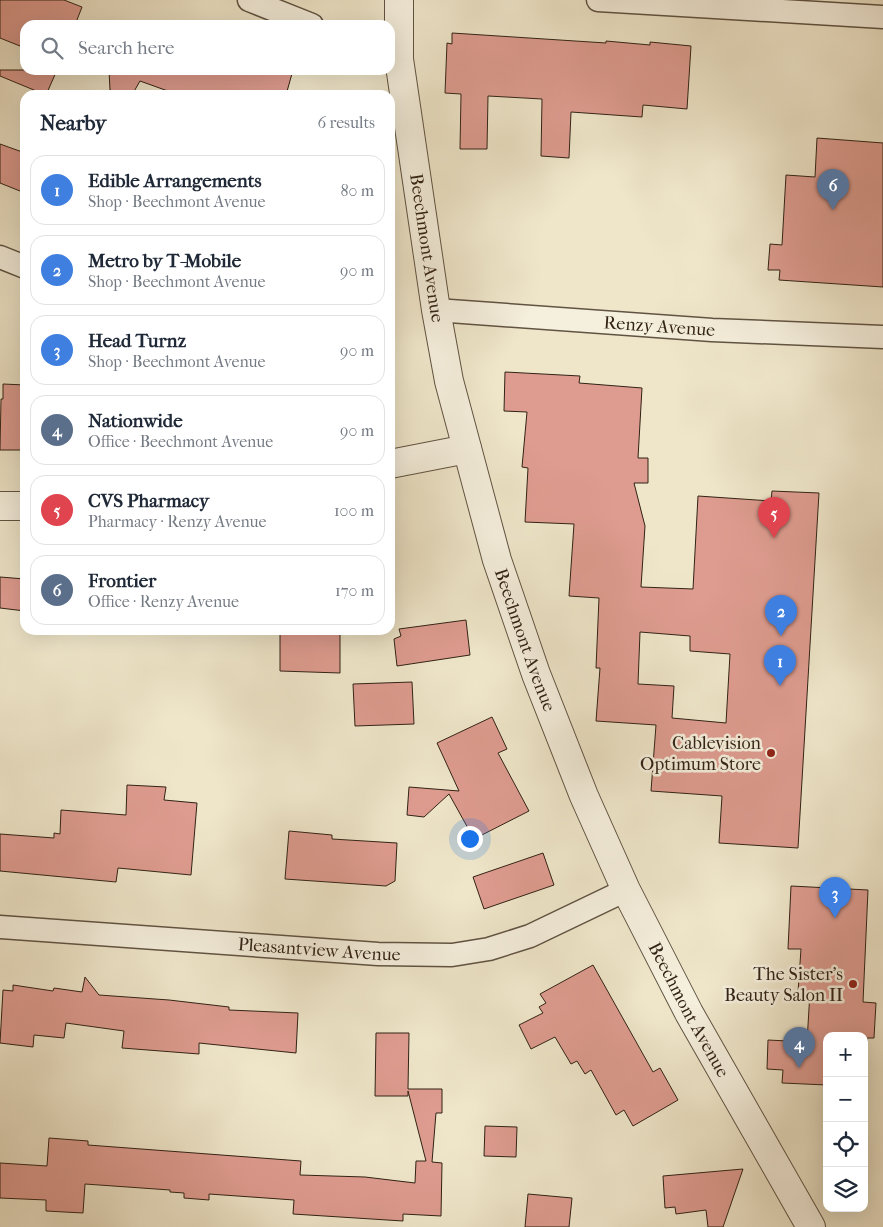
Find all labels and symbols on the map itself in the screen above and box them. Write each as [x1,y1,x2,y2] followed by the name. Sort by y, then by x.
[817,169,849,210] pin: 6
[406,172,449,324] street label: Beechmont Avenue
[603,312,716,341] street label: Renzy Avenue
[758,497,790,538] pin: 5
[490,566,560,715] street label: Beechmont Avenue
[765,595,797,636] pin: 2
[764,645,796,686] pin: 1
[640,733,762,775] place label: Cablevision Optimum Store
[765,747,777,759] marker: Cablevision Optimum Store
[457,826,483,852] your location
[819,877,851,918] pin: 3
[237,934,401,965] street label: Pleasantview Avenue
[644,939,734,1081] street label: Beechmont Avenue
[724,964,843,1006] place label: The Sister's Beauty Salon II
[847,978,859,990] marker: The Sister's Beauty Salon II
[783,1027,815,1068] pin: 4

